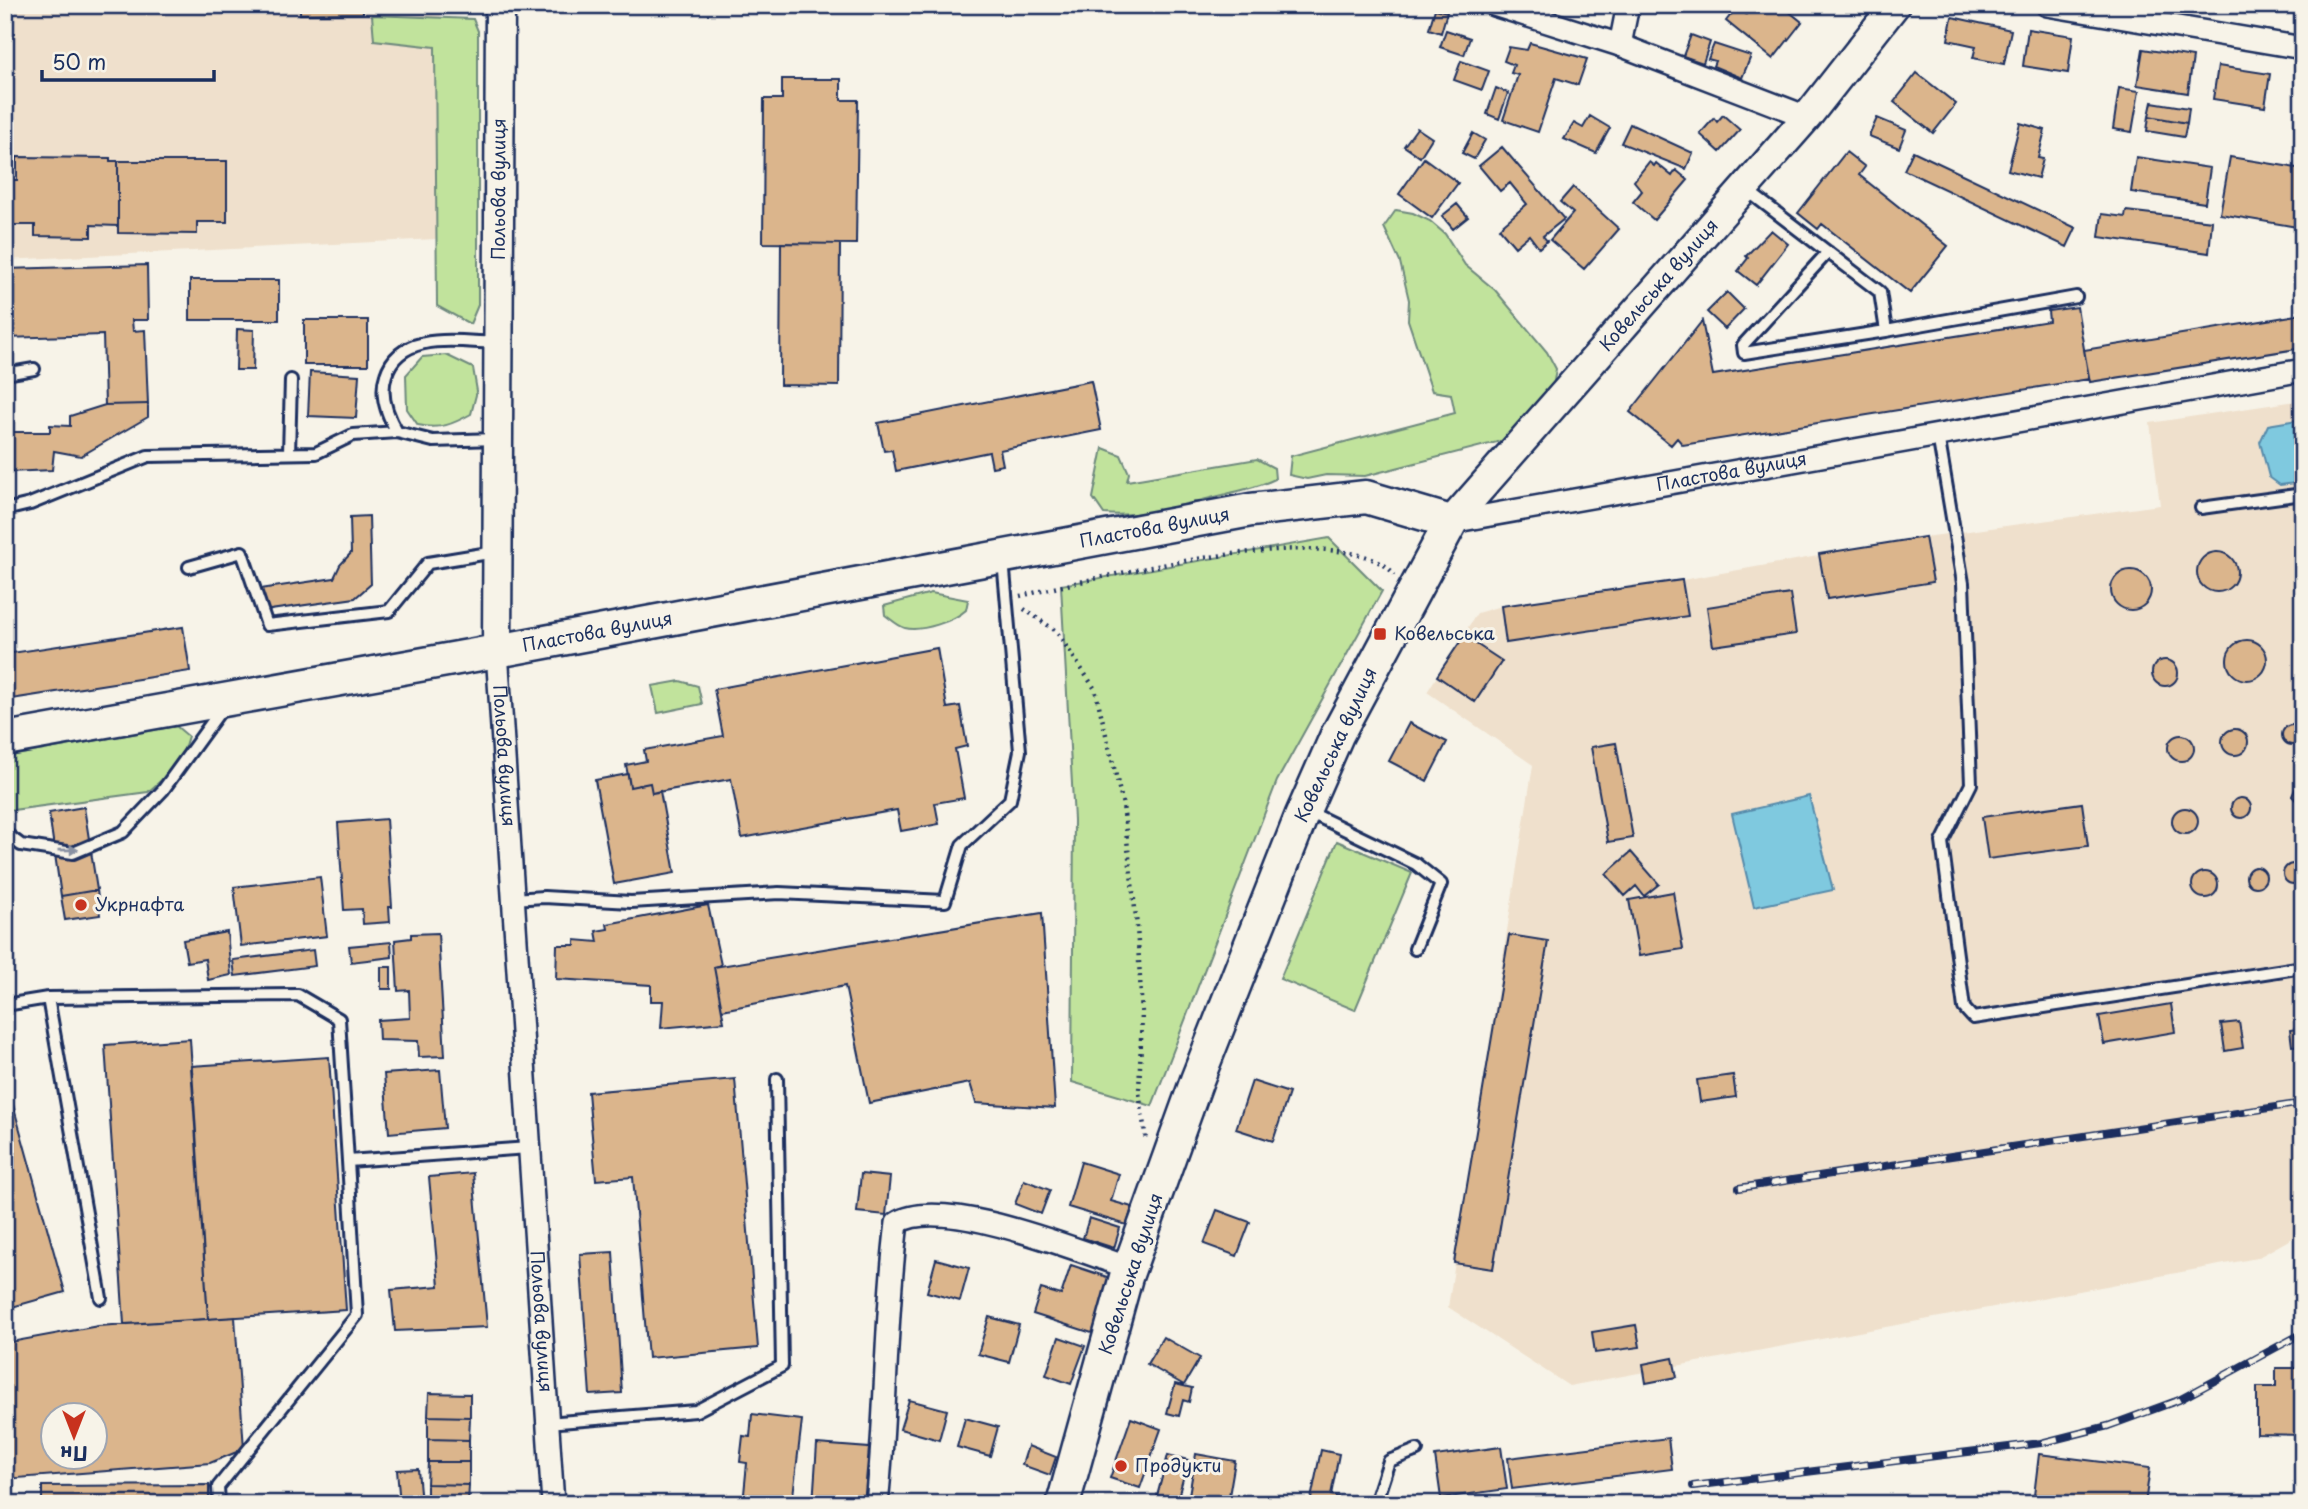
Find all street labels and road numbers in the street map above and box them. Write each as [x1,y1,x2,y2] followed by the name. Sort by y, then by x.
[484,118,511,260] street label: Польова вулиця
[1592,212,1724,357] street label: Ковельська вулиця
[1654,444,1809,497] street label: Пластова вулиця
[1077,499,1232,554] street label: Пластова вулиця
[520,603,674,658] street label: Пластова вулиця
[1287,662,1383,827] street label: Ковельська вулиця
[487,684,523,827] street label: Польова вулиця
[1091,1189,1168,1358] street label: Ковельська вулиця
[524,1250,561,1393] street label: Польова вулиця

